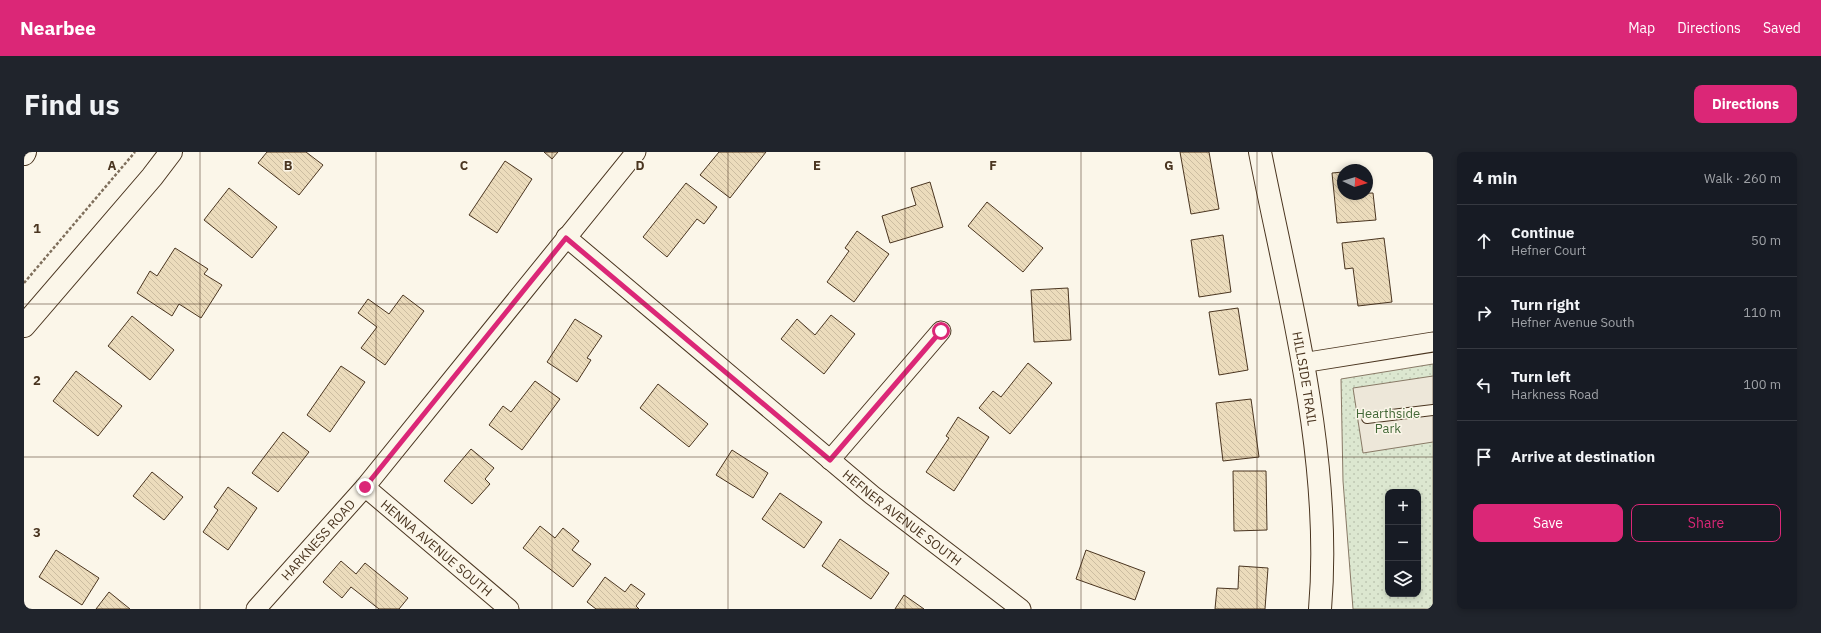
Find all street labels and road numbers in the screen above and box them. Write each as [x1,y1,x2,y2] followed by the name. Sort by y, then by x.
[1288,330,1321,427] street label: HILLSIDE TRAIL
[839,466,965,570] street label: HEFNER AVENUE SOUTH
[278,496,359,584] street label: HARKNESS ROAD
[377,496,496,600] street label: HENNA AVENUE SOUTH

